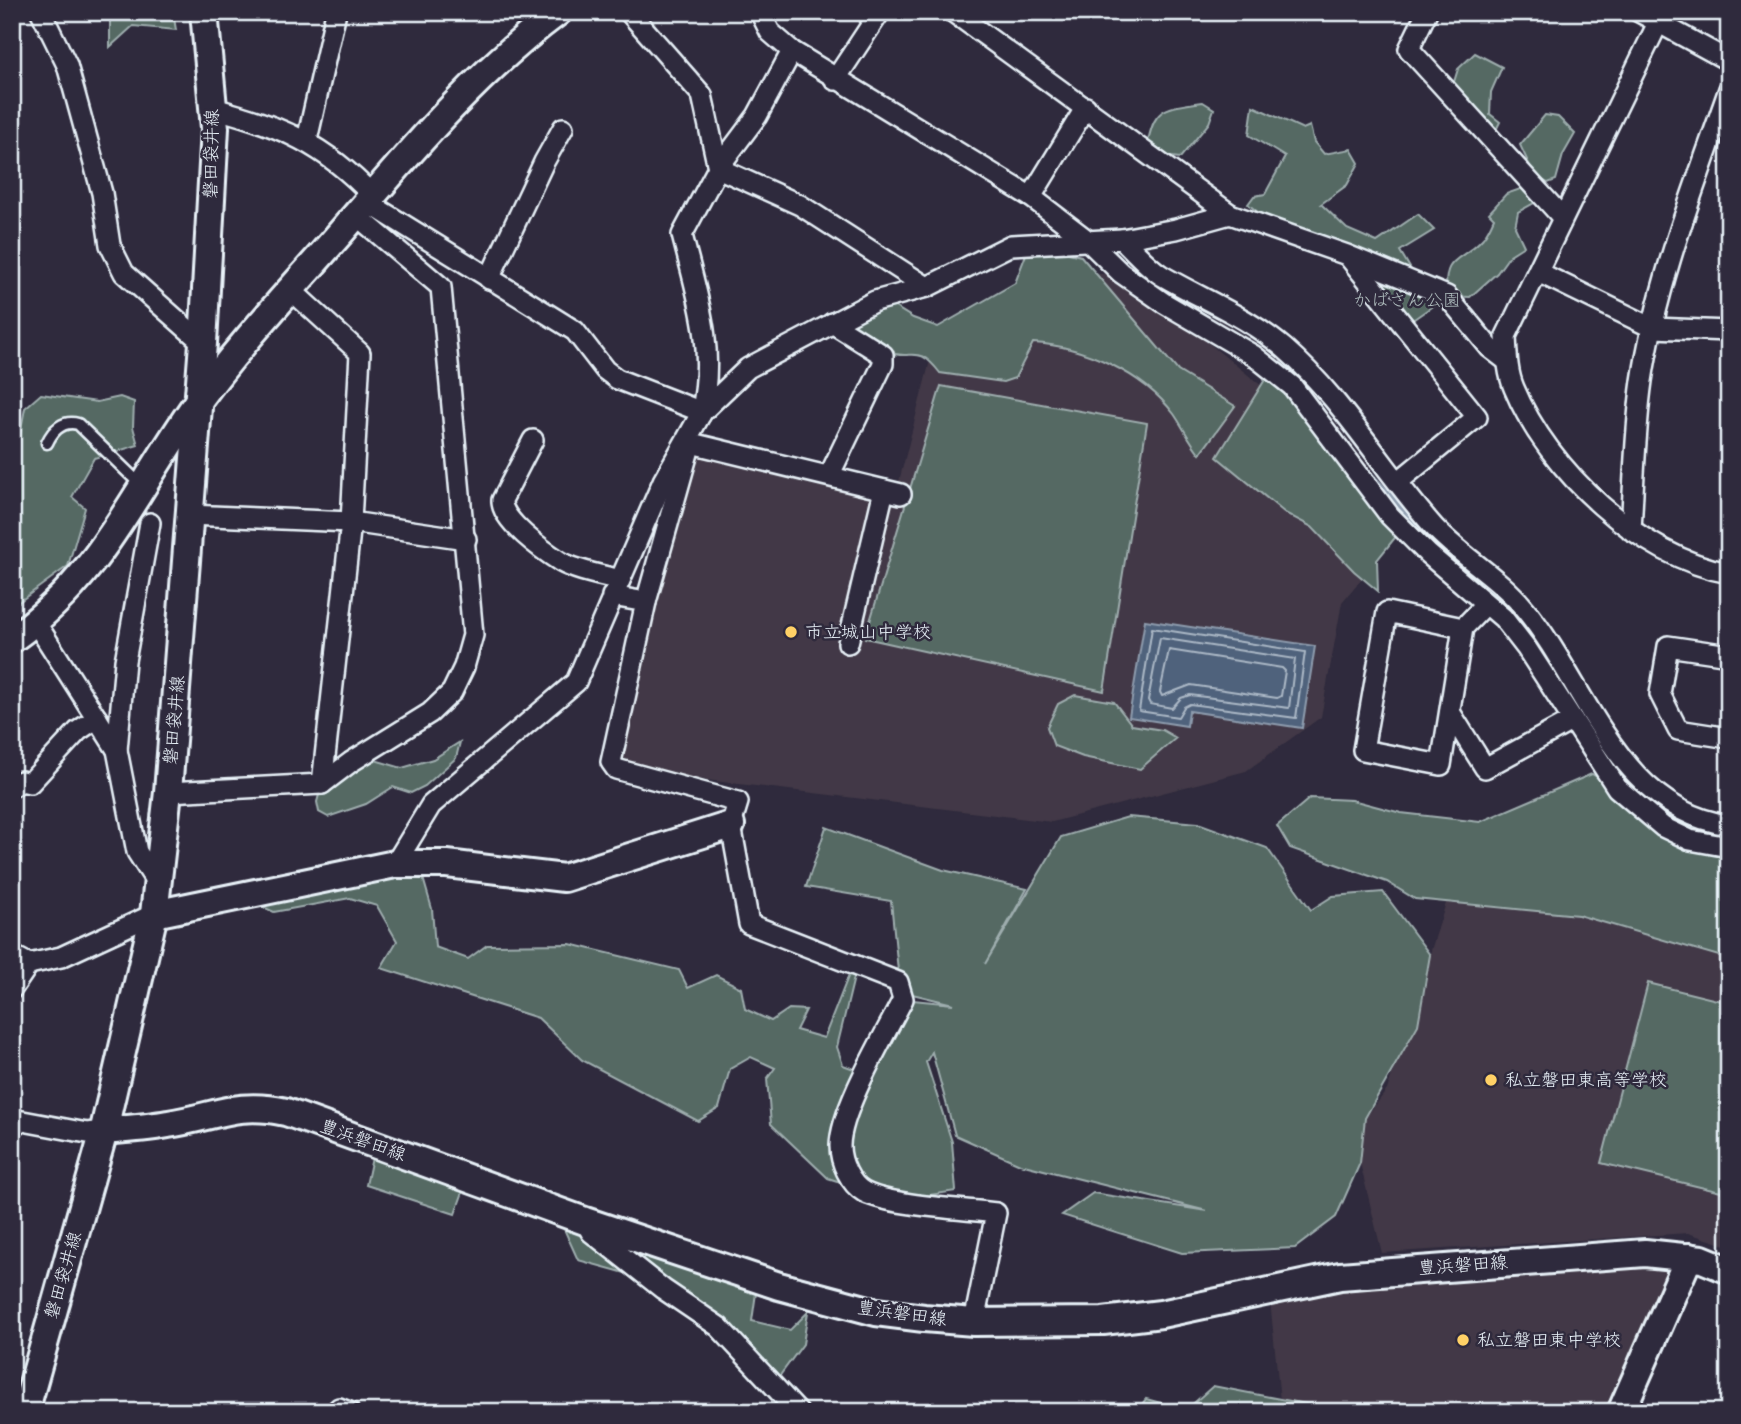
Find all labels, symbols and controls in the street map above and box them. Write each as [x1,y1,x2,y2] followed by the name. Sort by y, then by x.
[199,109,224,199] street label: 磐田袋井線
[1353,289,1461,312] park label: かばさん公園
[805,621,931,644] place label: 市立城山中学校
[783,624,799,640] marker: 市立城山中学校
[159,674,190,766] street label: 磐田袋井線
[1505,1069,1667,1092] place label: 私立磐田東高等学校
[1483,1072,1499,1088] marker: 私立磐田東高等学校
[317,1114,409,1167] street label: 豊浜磐田線
[40,1229,87,1322] street label: 磐田袋井線
[1417,1251,1509,1280] street label: 豊浜磐田線
[856,1296,948,1331] street label: 豊浜磐田線
[1477,1329,1621,1352] place label: 私立磐田東中学校
[1455,1332,1471,1348] marker: 私立磐田東中学校

